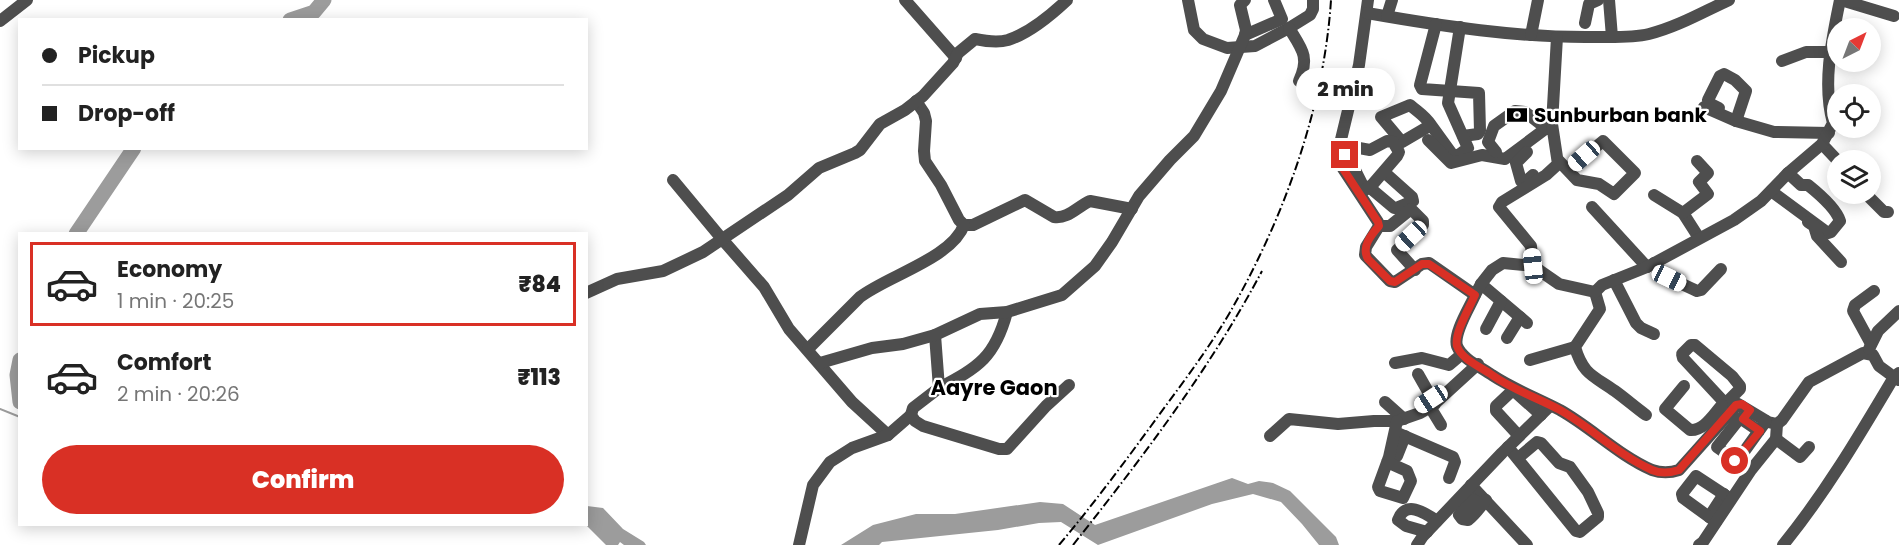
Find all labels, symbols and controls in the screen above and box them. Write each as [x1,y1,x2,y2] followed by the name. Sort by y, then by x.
[1827,18,1881,72] north arrow
[1827,18,1881,204] map controls
[78,40,155,71] text: Pickup
[1296,68,1394,110] callout: 2 min
[1317,75,1374,103] text: 2 min
[1827,84,1881,138] button: locate
[78,98,175,129] text: Drop-off
[1534,101,1707,129] place label: Sunburban bank
[1505,103,1529,127] bank icon: Sunburban bank
[1565,137,1603,175] car
[1331,141,1358,168] route end
[1827,150,1881,204] button: layers
[1392,217,1430,255] car
[1522,247,1544,285] car
[117,254,222,285] text: Economy
[45,257,99,311] icon: car
[1649,262,1689,294] car
[518,269,561,300] text: ₹84
[117,287,234,315] text: 1 min · 20:25
[117,347,211,378] text: Comfort
[45,350,99,404] icon: car
[518,362,561,393] text: ₹113
[930,373,1058,402] district label: Aayre Gaon
[117,380,240,408] text: 2 min · 20:26
[1411,382,1451,416] car
[42,445,564,514] button: Confirm
[1721,447,1748,474] route start

